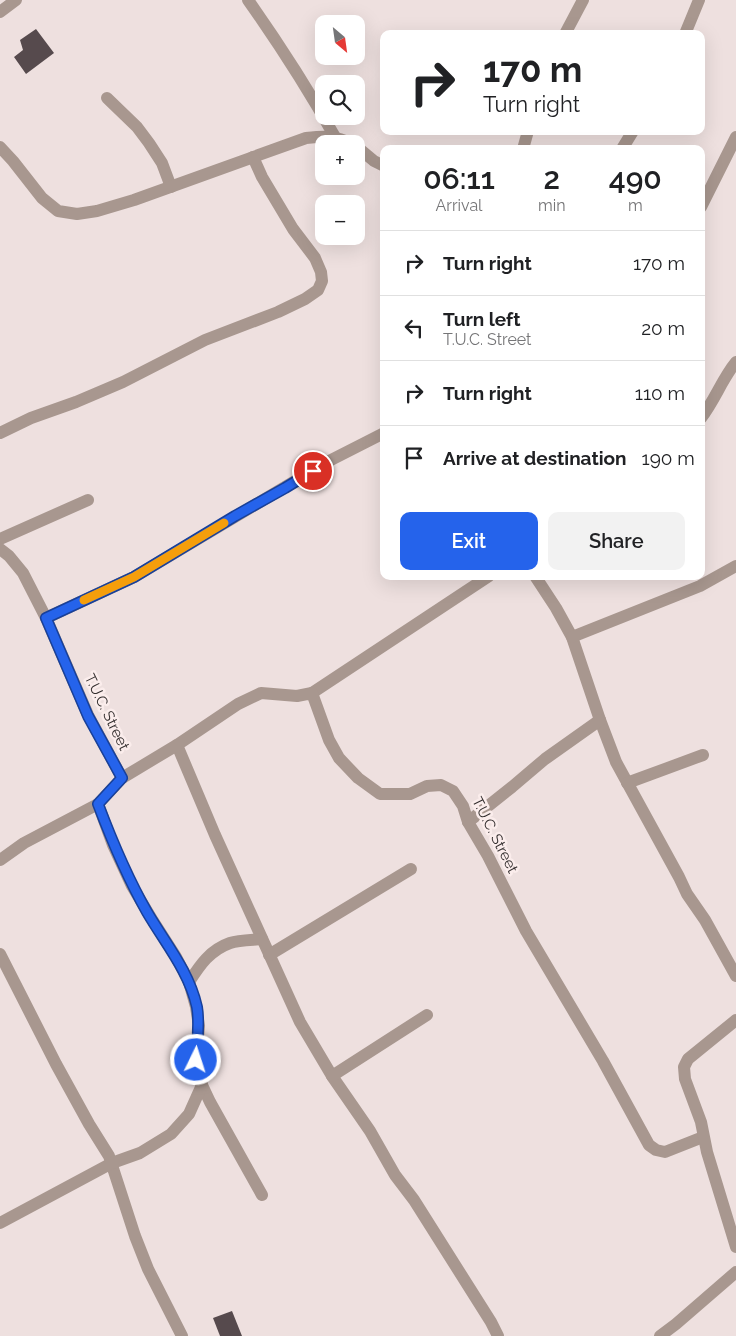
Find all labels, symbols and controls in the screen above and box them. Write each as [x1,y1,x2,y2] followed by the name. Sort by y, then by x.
[315,15,365,65] north arrow
[315,15,365,245] map controls
[483,49,582,90] text: 170 m
[400,50,465,115] icon: right
[315,75,365,125] button: search
[483,91,580,117] text: Turn right
[315,135,365,185] button: +
[423,161,495,196] text: 06:11
[544,161,560,196] text: 2
[609,161,662,196] text: 490
[315,195,365,245] button: −
[436,196,482,215] text: Arrival
[538,196,566,215] text: min
[628,196,643,215] text: m
[400,249,428,277] icon: right
[443,252,532,274] text: Turn right
[633,252,685,274] text: 170 m
[443,308,520,330] text: Turn left
[400,314,428,342] icon: left
[641,317,685,339] text: 20 m
[443,330,531,349] text: T.U.C. Street
[400,379,428,407] icon: right
[443,382,532,404] text: Turn right
[635,382,685,404] text: 110 m
[400,444,428,472] icon: arrive
[443,447,627,469] text: Arrive at destination
[642,447,695,469] text: 190 m
[292,450,334,492] pin
[299,457,327,485] icon: arrive
[400,512,538,570] button: Exit
[548,512,685,570] button: Share
[81,671,133,753] street label: T.U.C. Street
[468,794,522,876] street label: T.U.C. Street
[169,1033,221,1085] position arrow

